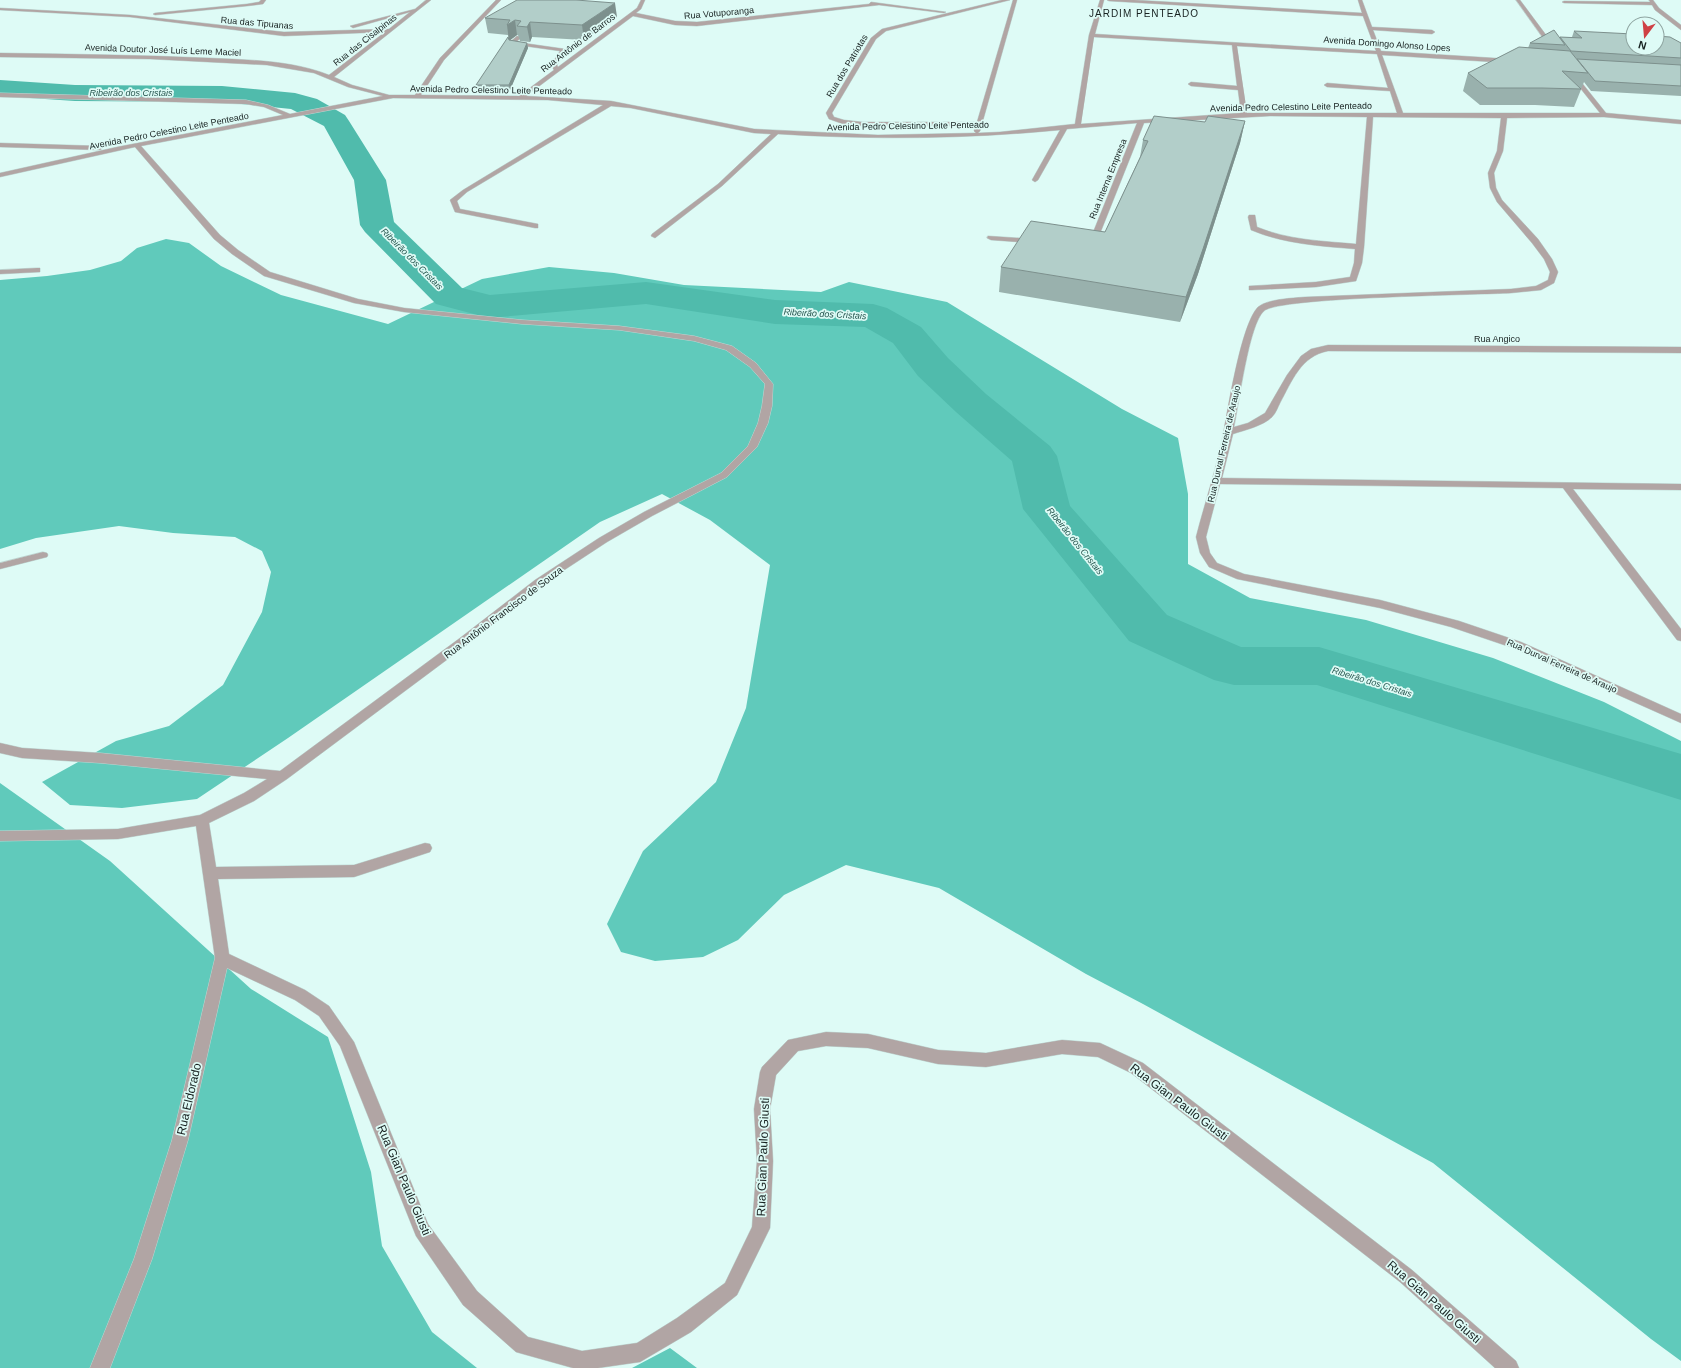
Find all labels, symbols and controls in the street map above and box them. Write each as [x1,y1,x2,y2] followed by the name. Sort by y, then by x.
[684,5,754,21] street label: Rua Votuporanga
[1089,8,1199,19] district label: JARDIM PENTEADO
[539,11,618,74] street label: Rua Antônio de Barros
[331,12,399,68] street label: Rua das Cisalpinas
[220,15,294,31] street label: Rua das Tipuanas
[1625,16,1665,56] north arrow
[824,32,870,99] street label: Rua dos Patriotas
[1323,35,1451,53] street label: Avenida Domingo Alonso Lopes
[1637,39,1648,52] text: N
[85,42,241,58] street label: Avenida Doutor José Luís Leme Maciel
[410,84,572,96] street label: Avenida Pedro Celestino Leite Penteado
[89,88,173,98] water label: Ribeirão dos Cristais
[1210,101,1372,113] street label: Avenida Pedro Celestino Leite Penteado
[89,111,249,151] street label: Avenida Pedro Celestino Leite Penteado
[827,120,989,132] street label: Avenida Pedro Celestino Leite Penteado
[1087,137,1129,221] street label: Rua Interna Empresa
[379,226,445,292] water label: Ribeirão dos Cristais
[783,307,867,321] water label: Ribeirão dos Cristais
[1474,334,1520,344] street label: Rua Angico
[1206,385,1242,503] street label: Rua Durval Ferreira de Araujo
[1045,506,1105,577] water label: Ribeirão dos Cristais
[442,564,565,661] street label: Rua Antônio Francisco de Souza
[1505,637,1619,695] street label: Rua Durval Ferreira de Araujo
[1331,665,1414,699] water label: Ribeirão dos Cristais
[174,1061,204,1136] street label: Rua Eldorado
[1127,1061,1231,1143] street label: Rua Gian Paulo Giusti
[754,1097,772,1217] street label: Rua Gian Paulo Giusti
[374,1123,434,1237] street label: Rua Gian Paulo Giusti
[1385,1258,1483,1346] street label: Rua Gian Paulo Giusti

